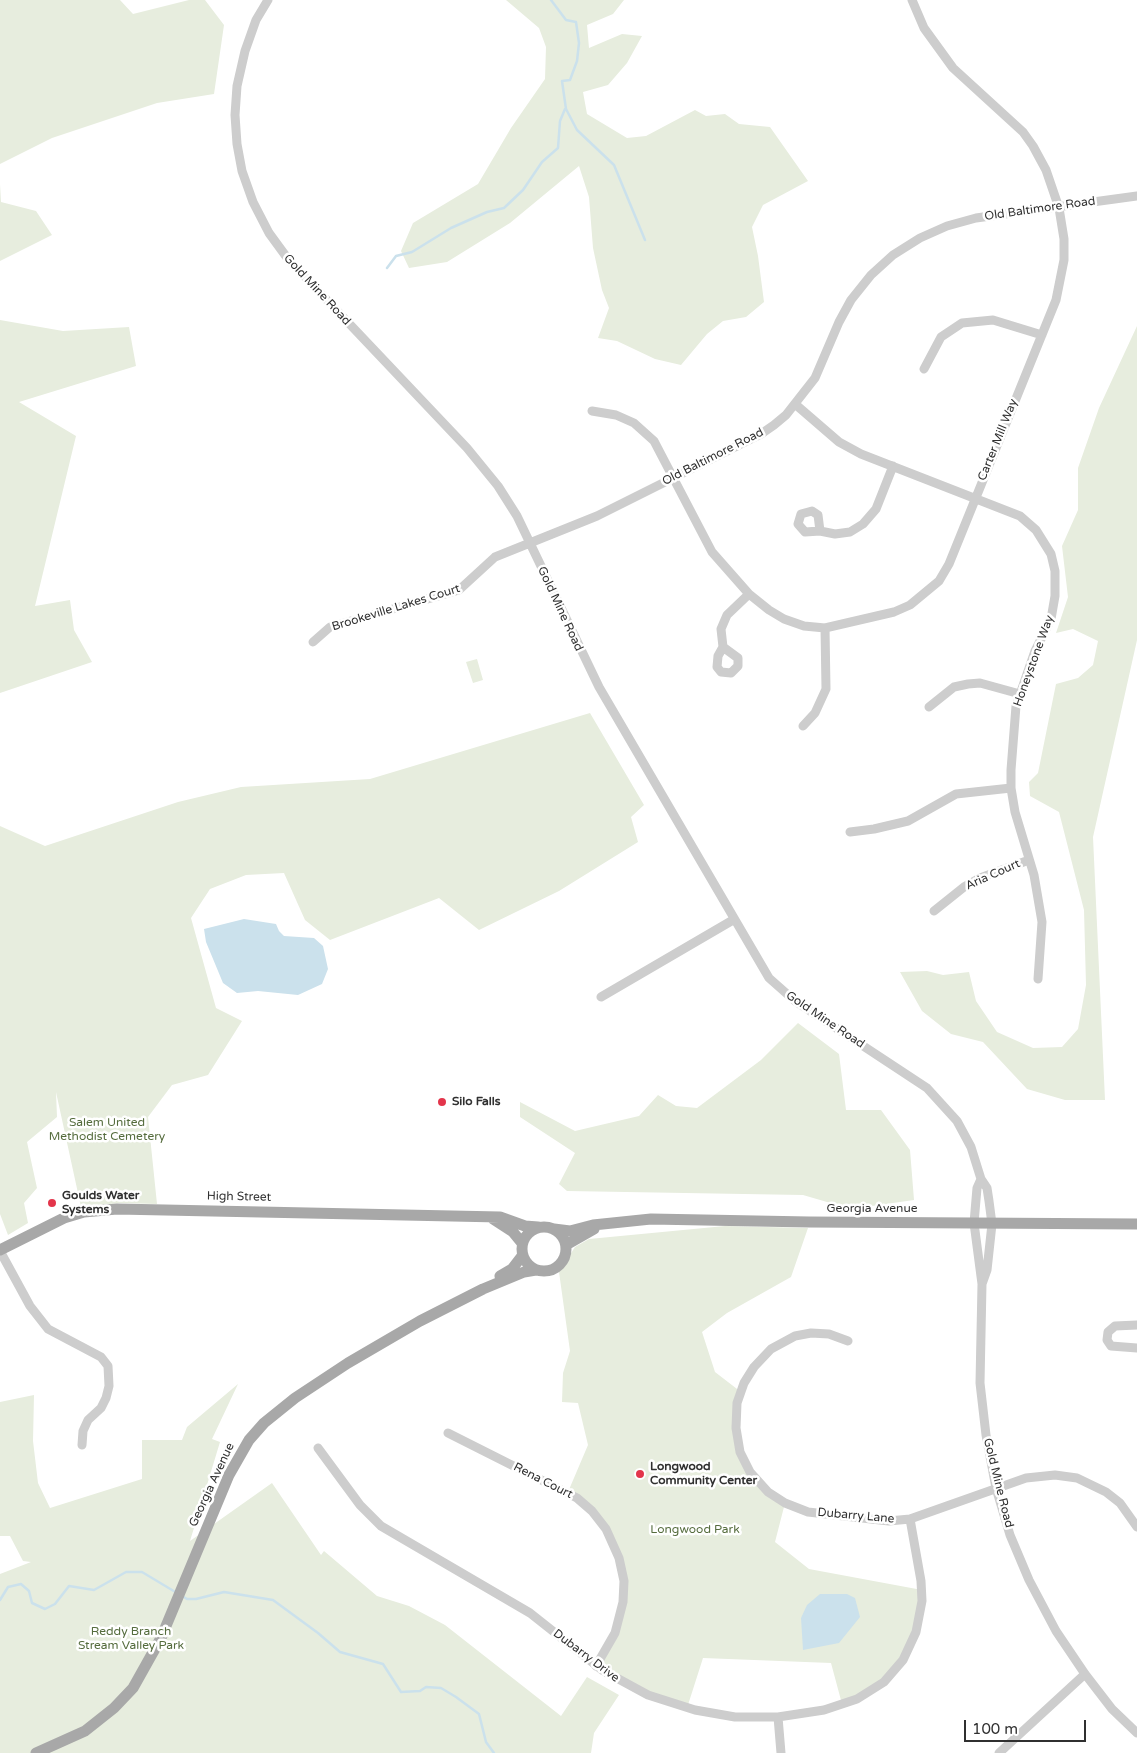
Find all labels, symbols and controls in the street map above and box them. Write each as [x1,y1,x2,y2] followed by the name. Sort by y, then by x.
[984,194,1096,224] street label: Old Baltimore Road
[280,251,354,329] street label: Gold Mine Road
[975,397,1021,483] street label: Carter Mill Way
[660,425,766,489] street label: Old Baltimore Road
[534,564,586,654] street label: Gold Mine Road
[330,582,462,634] street label: Brookeville Lakes Court
[1011,613,1057,709] street label: Honeystone Way
[963,857,1023,893] street label: Aria Court
[783,988,867,1052] street label: Gold Mine Road
[452,1095,501,1109] place label: Silo Falls
[436,1096,448,1108] marker: Silo Falls
[49,1116,165,1144] park label: Salem United Methodist Cemetery
[62,1189,139,1217] place label: Goulds Water Systems
[207,1189,271,1205] street label: High Street
[46,1197,58,1209] marker: Goulds Water Systems
[827,1202,917,1216] street label: Georgia Avenue
[980,1437,1016,1529] street label: Gold Mine Road
[186,1441,238,1529] street label: Georgia Avenue
[511,1460,575,1502] street label: Rena Court
[650,1460,757,1488] place label: Longwood Community Center
[634,1468,646,1480] marker: Longwood Community Center
[817,1505,895,1527] street label: Dubarry Lane
[650,1523,740,1537] park label: Longwood Park
[78,1625,184,1653] park label: Reddy Branch Stream Valley Park
[550,1627,622,1685] street label: Dubarry Drive
[967,1710,1090,1742] scale bar
[972,1720,1018,1738] text: 100 m

